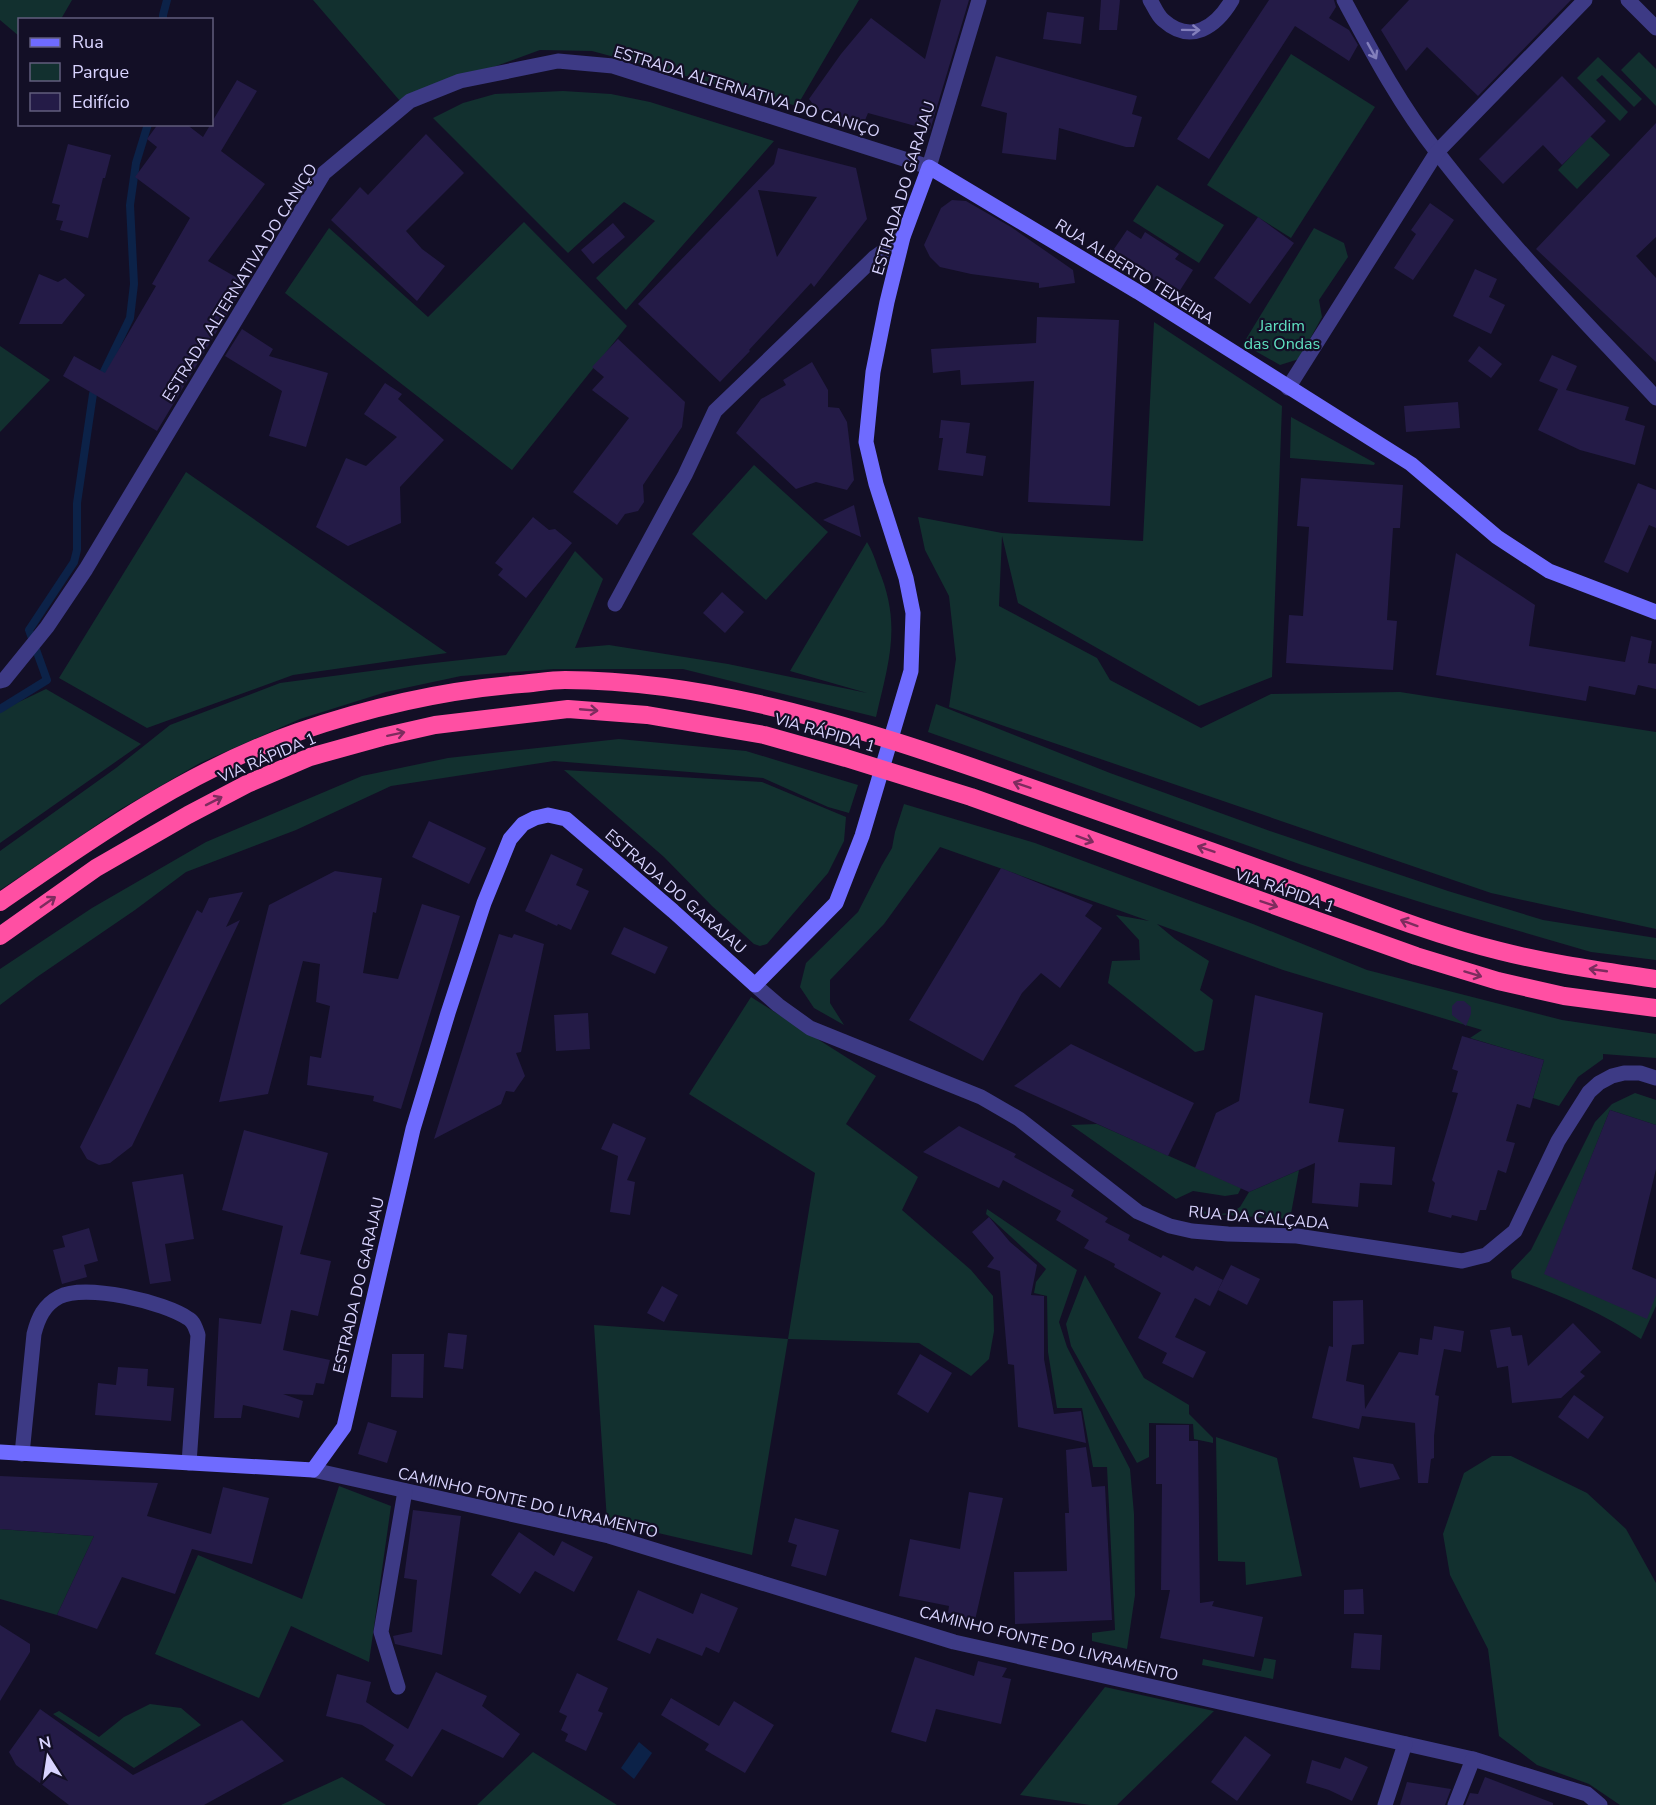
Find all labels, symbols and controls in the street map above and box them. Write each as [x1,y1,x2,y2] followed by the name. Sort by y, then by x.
[18,18,213,126] legend
[1181,24,1200,36] one-way arrow
[72,30,104,54] text: Rua
[611,41,882,143] street label: ESTRADA ALTERNATIVA DO CANIÇO
[1367,42,1378,60] one-way arrow
[72,60,129,84] text: Parque
[72,90,130,114] text: Edifício
[867,99,941,278] street label: ESTRADA DO GARAJAU
[157,159,323,406] street label: ESTRADA ALTERNATIVA DO CANIÇO
[1051,214,1218,330] street label: RUA ALBERTO TEIXEIRA
[1244,315,1320,355] park label: Jardim das Ondas
[579,705,599,716] one-way arrow
[771,708,878,758] street label: VIA RÁPIDA 1
[214,727,320,789] street label: VIA RÁPIDA 1
[387,727,406,739] one-way arrow
[1013,778,1032,789] one-way arrow
[205,795,223,806] one-way arrow
[600,824,751,959] street label: ESTRADA DO GARAJAU
[1075,834,1094,845] one-way arrow
[1197,843,1216,854] one-way arrow
[1231,863,1338,918] street label: VIA RÁPIDA 1
[39,896,55,908] one-way arrow
[1259,900,1277,911] one-way arrow
[1400,917,1419,928] one-way arrow
[1589,965,1609,976] one-way arrow
[1463,969,1482,980] one-way arrow
[328,1195,390,1376] street label: ESTRADA DO GARAJAU
[1188,1201,1331,1235] street label: RUA DA CALÇADA
[396,1462,660,1544] street label: CAMINHO FONTE DO LIVRAMENTO
[917,1601,1181,1687] street label: CAMINHO FONTE DO LIVRAMENTO
[18,1727,78,1787] north arrow
[37,1731,53,1755] text: N

